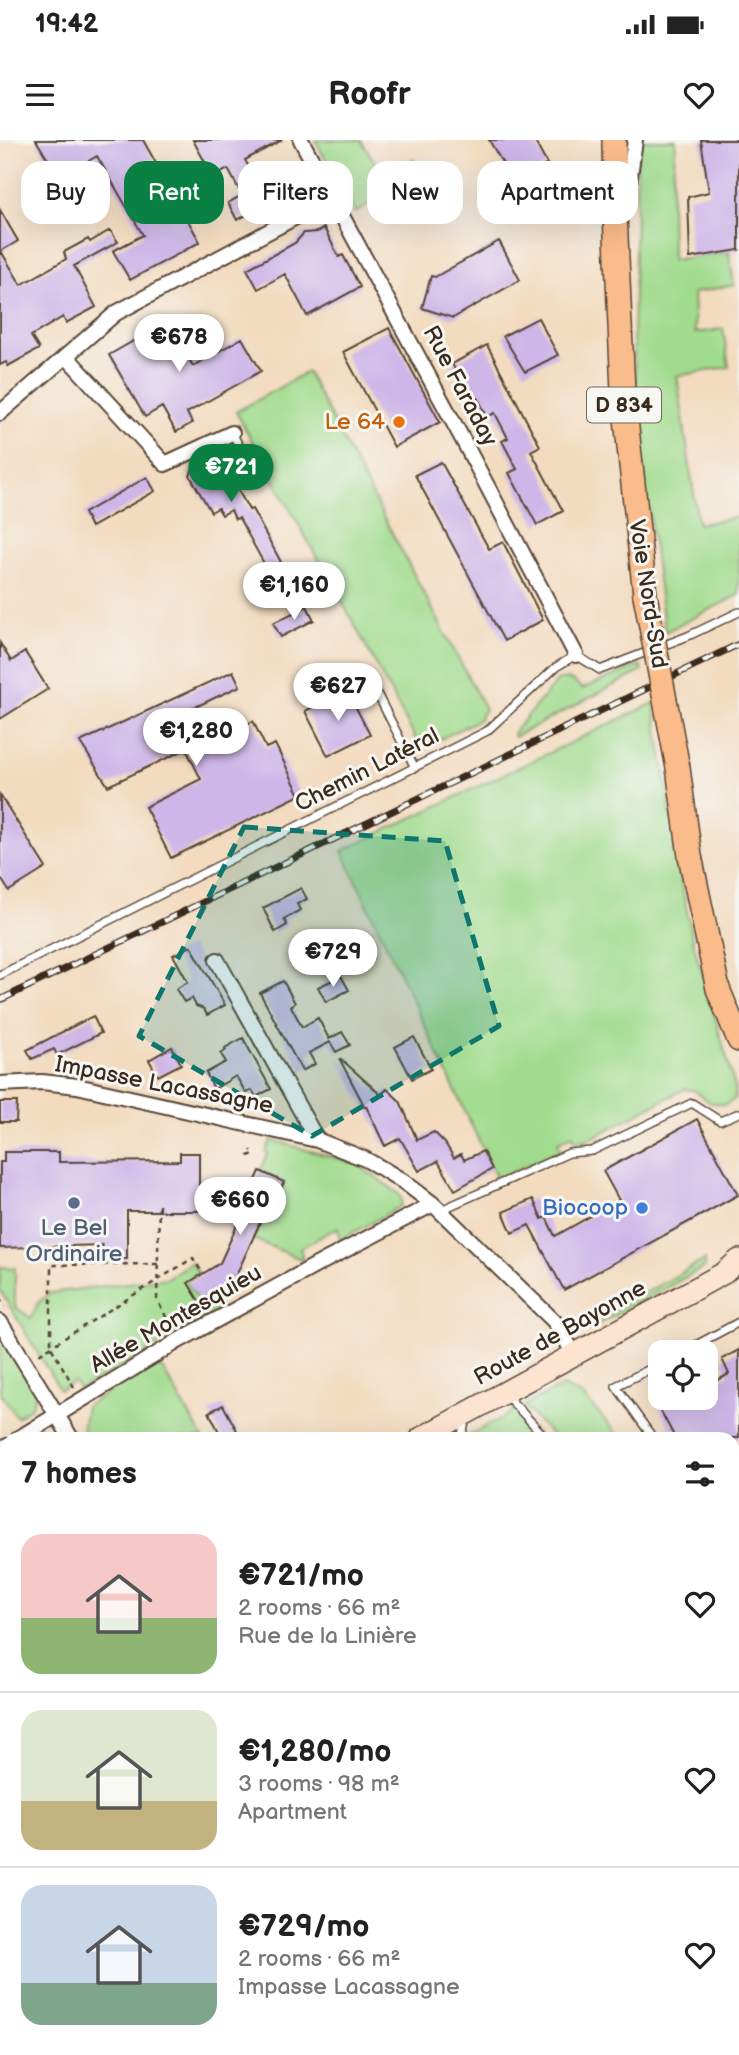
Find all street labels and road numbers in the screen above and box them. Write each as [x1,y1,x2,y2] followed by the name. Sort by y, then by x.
[417,321,504,452] street label: Rue Faraday
[587,387,661,422] road number: D 834
[622,518,674,670] street label: Voie Nord-Sud
[290,722,444,818] street label: Chemin Latéral
[53,1050,275,1120] street label: Impasse Lacassagne
[85,1259,267,1379] street label: Allée Montesquieu
[469,1274,651,1392] street label: Route de Bayonne

